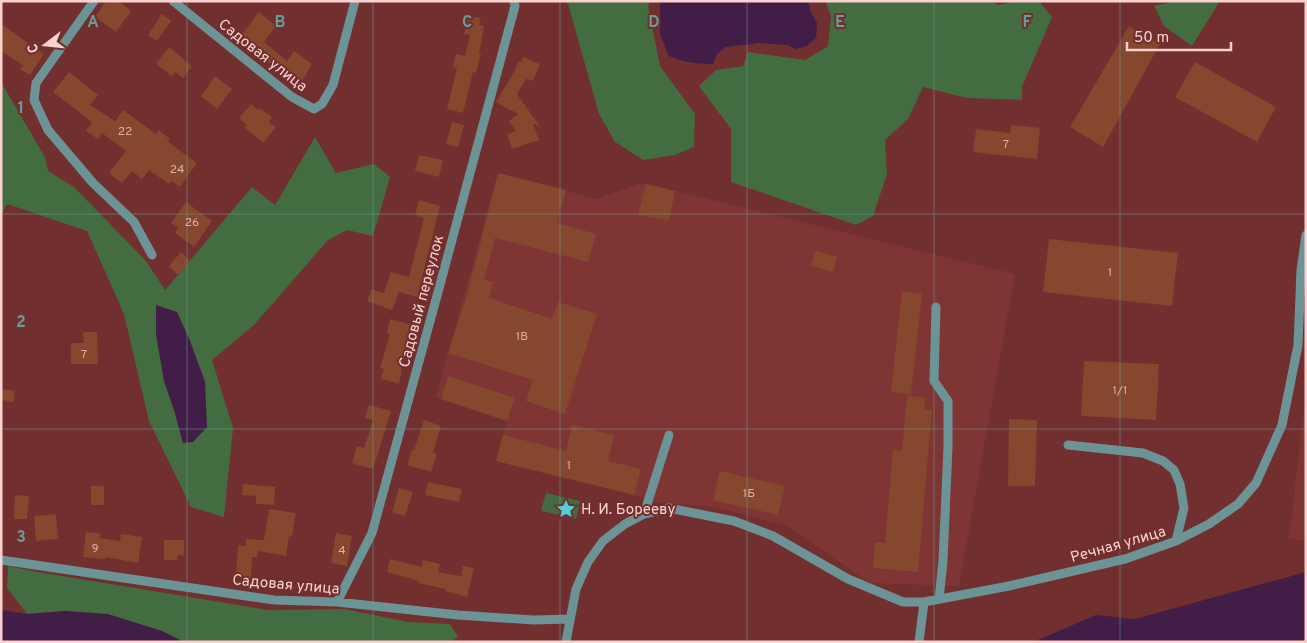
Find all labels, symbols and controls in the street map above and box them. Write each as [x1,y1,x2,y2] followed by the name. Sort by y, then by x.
[87,13,99,33] text: A
[274,13,286,33] text: B
[462,13,472,33] text: C
[648,13,660,33] text: D
[835,13,845,33] text: E
[1022,13,1032,33] text: F
[214,16,310,97] street label: Садовая улица
[20,20,70,70] north arrow
[1127,20,1231,52] scale bar
[1134,29,1169,48] text: 50 m
[25,41,43,55] text: С
[18,99,24,119] text: 1
[118,124,132,140] house number: 22
[1003,137,1009,153] house number: 7
[170,162,184,178] house number: 24
[185,215,199,231] house number: 26
[396,233,449,370] street label: Садовый переулок
[1108,265,1112,281] house number: 1
[16,313,26,333] text: 2
[516,329,528,345] house number: 1В
[81,347,87,363] house number: 7
[1113,383,1127,399] house number: 1/1
[567,458,571,474] house number: 1
[743,486,755,502] house number: 1Б
[555,498,577,520] place icon: Н. И. Борееву
[581,501,675,520] place label: Н. И. Борееву
[1068,523,1168,568] street label: Речная улица
[16,528,26,548] text: 3
[91,541,99,557] house number: 9
[338,543,346,559] house number: 4
[231,571,340,600] street label: Садовая улица

